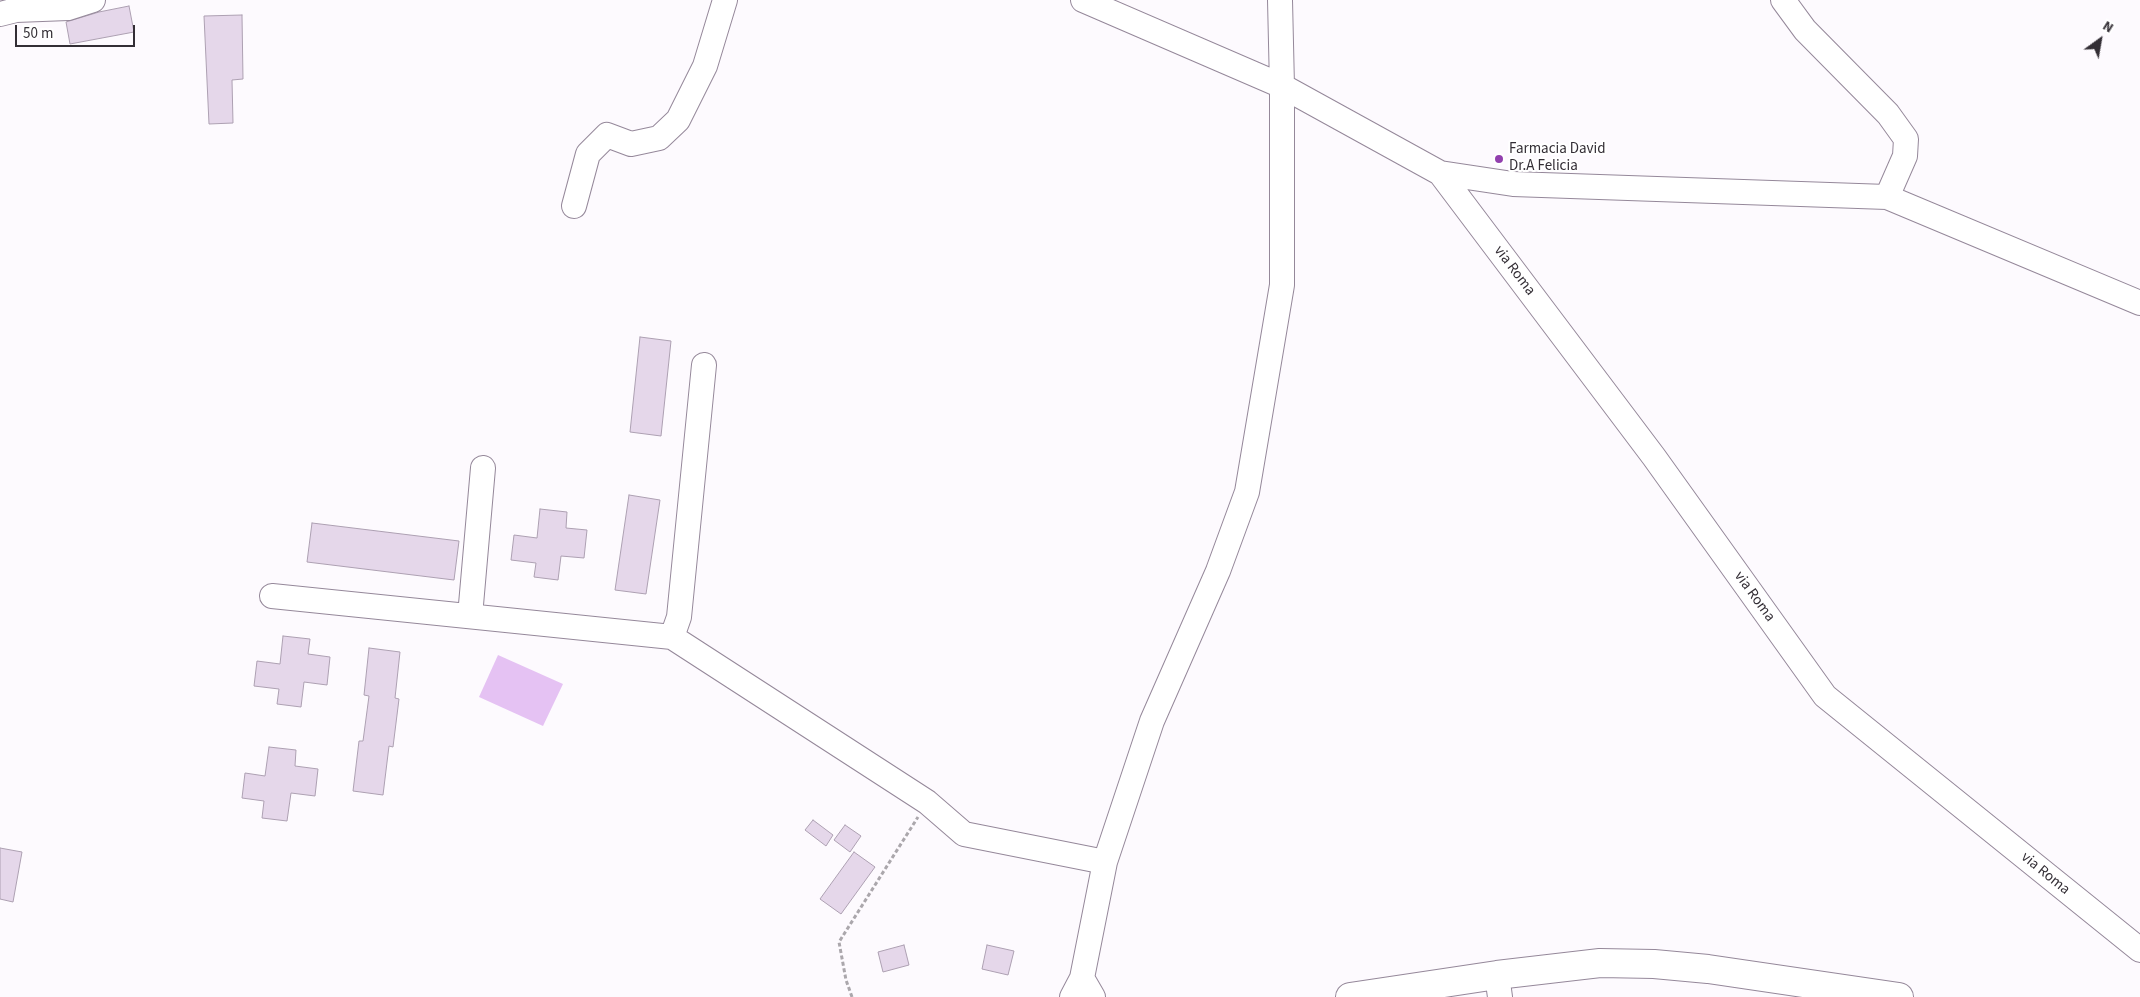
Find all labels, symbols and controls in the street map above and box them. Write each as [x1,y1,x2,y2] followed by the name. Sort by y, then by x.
[18,15,138,47] scale bar
[2075,15,2125,65] north arrow
[2099,16,2117,38] text: N
[23,23,53,44] text: 50 m
[1509,141,1606,176] place label: Farmacia David Dr.A Felicia
[1493,153,1505,165] marker: Farmacia David Dr.A Felicia
[1489,243,1539,299] street label: via Roma
[1730,568,1778,626] street label: via Roma
[2017,849,2073,899] street label: via Roma

